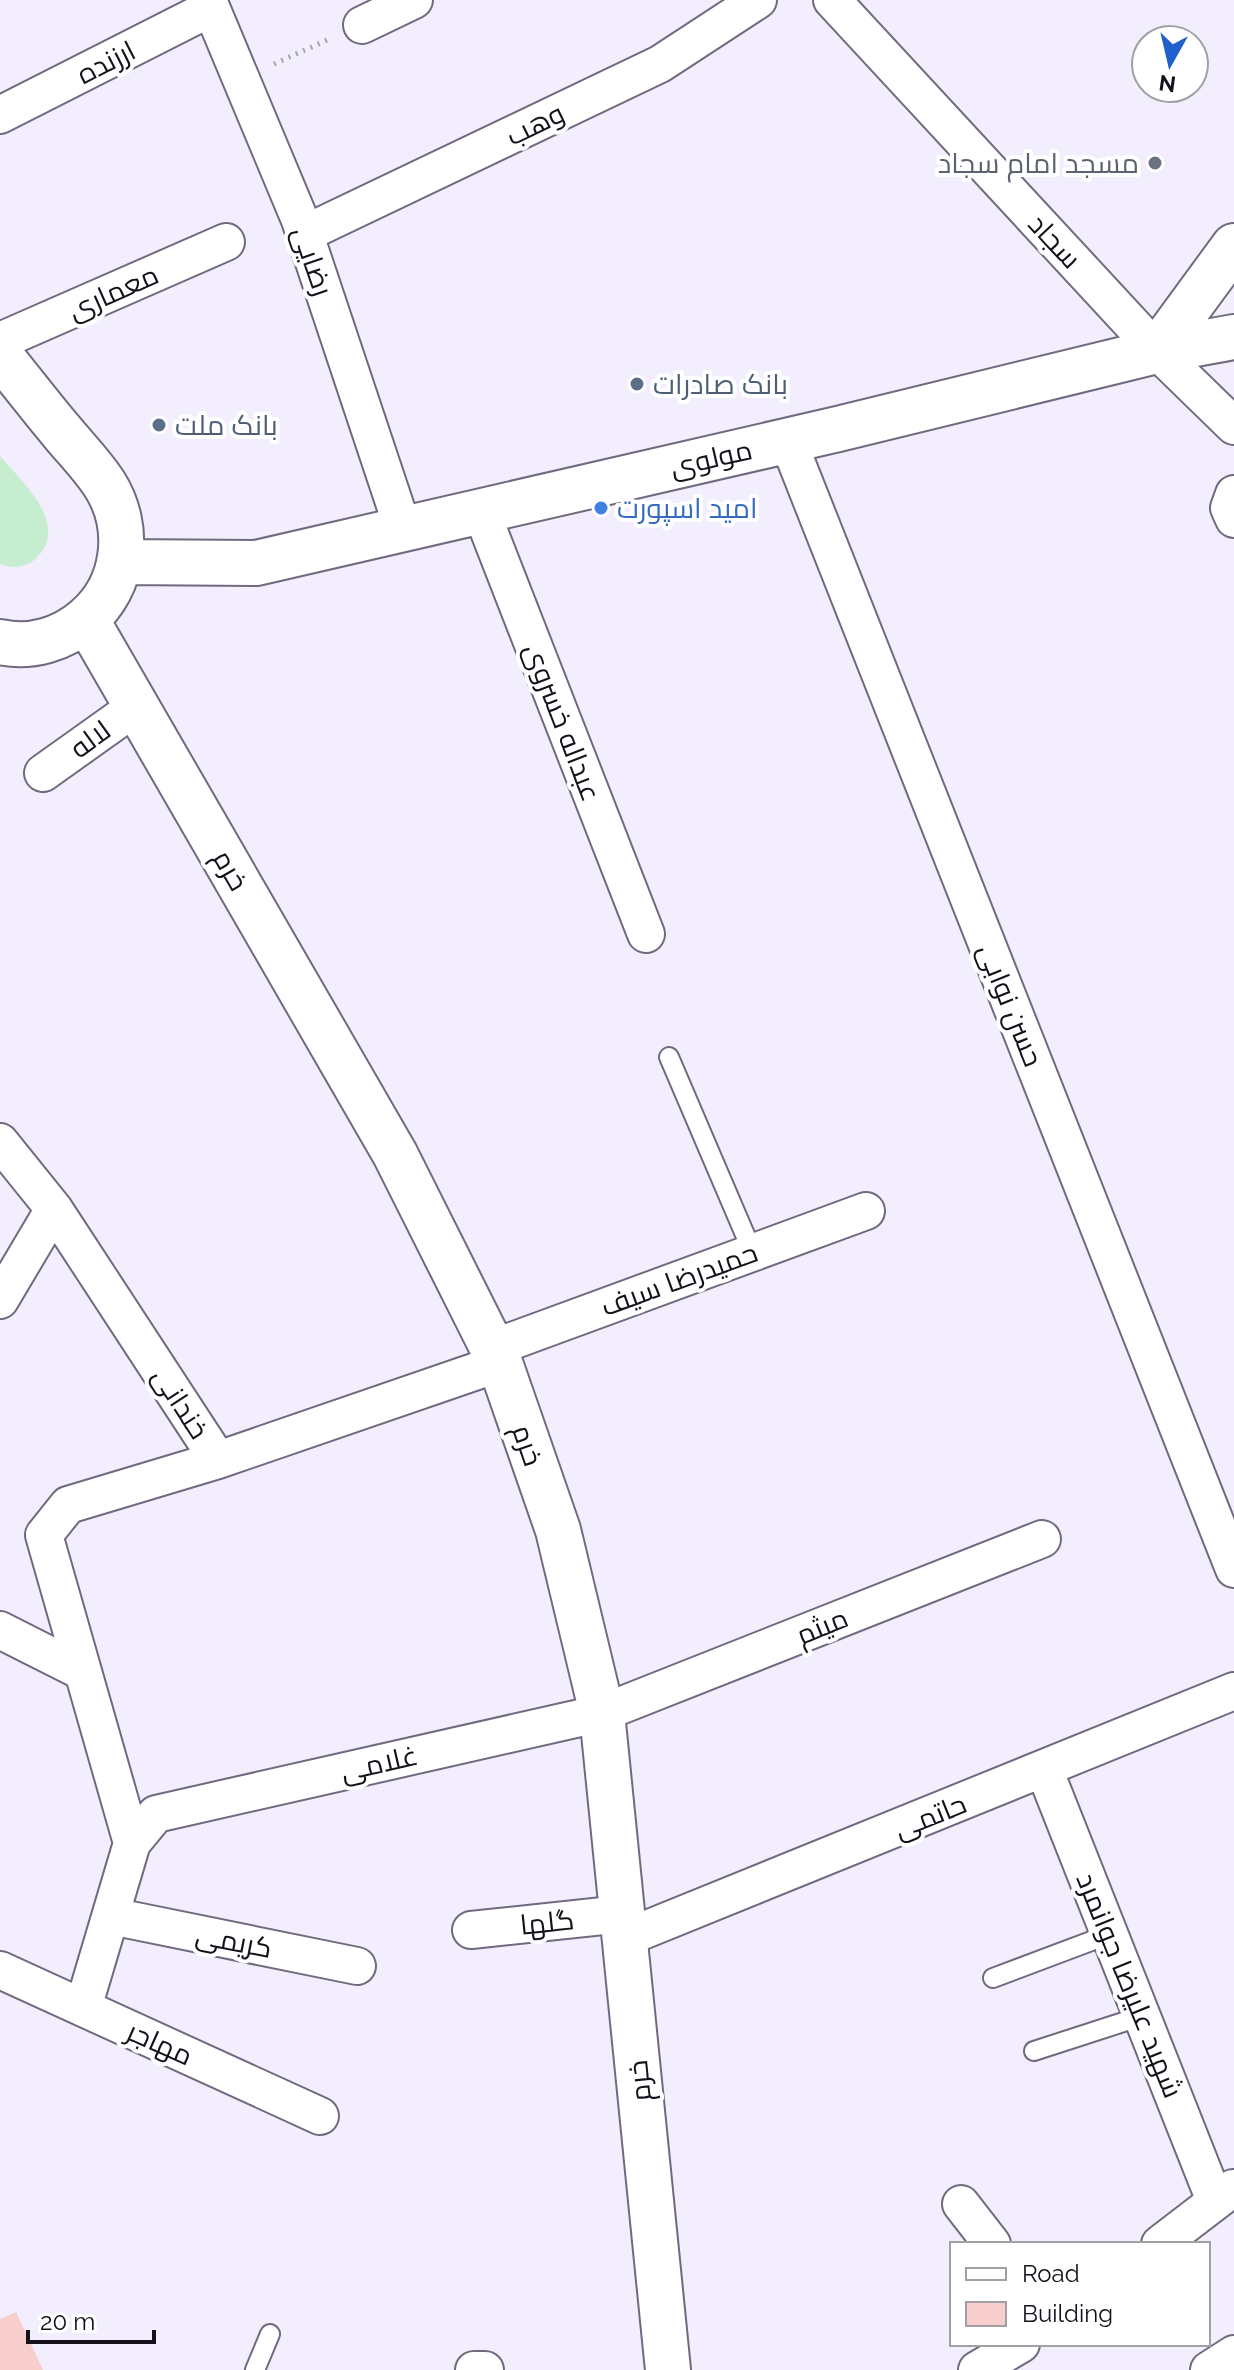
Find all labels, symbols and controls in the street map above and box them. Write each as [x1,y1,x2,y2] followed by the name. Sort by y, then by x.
[1130,24,1210,104] north arrow
[72,34,141,91] street label: ارزنده
[1157,70,1177,98] text: N
[501,96,570,153] street label: وهب
[938,147,1139,183] place label: مسجد امام سجاد
[1146,154,1164,172] marker: مسجد امام سجاد
[1021,207,1088,275] street label: سجاد
[285,222,340,300] street label: رضایی
[63,258,163,327] street label: معماری
[653,368,788,401] place label: بانک صادرات
[628,375,646,393] marker: بانک صادرات
[175,409,278,442] place label: بانک ملت
[150,416,168,434] marker: بانک ملت
[667,433,755,484] street label: مولوی
[617,492,757,526] place label: امید اسپورت
[592,499,610,517] marker: امید اسپورت
[517,639,608,806] street label: عبداله خسروی
[64,714,117,765] street label: لاله
[203,844,255,898] street label: خرم
[971,939,1050,1071] street label: حسن نوابی
[596,1236,762,1323] street label: حمیدرضا سیف
[145,1361,216,1445] street label: خندانی
[502,1420,550,1471] street label: خرم
[791,1601,854,1654] street label: میثم
[337,1739,421,1788] street label: غلامی
[889,1787,971,1846] street label: حاتمی
[1069,1868,1190,2102] street label: شهید علیرضا جوانمرد
[518,1903,576,1942] street label: گلها
[193,1918,275,1965] street label: کریمی
[120,2014,198,2072] street label: مهاجر
[621,2058,661,2103] street label: خرم
[950,2242,1210,2346] legend
[1022,2259,1080,2288] text: Road
[28,2294,154,2344] scale bar
[1022,2299,1113,2328] text: Building
[40,2307,95,2336] text: 20 m

